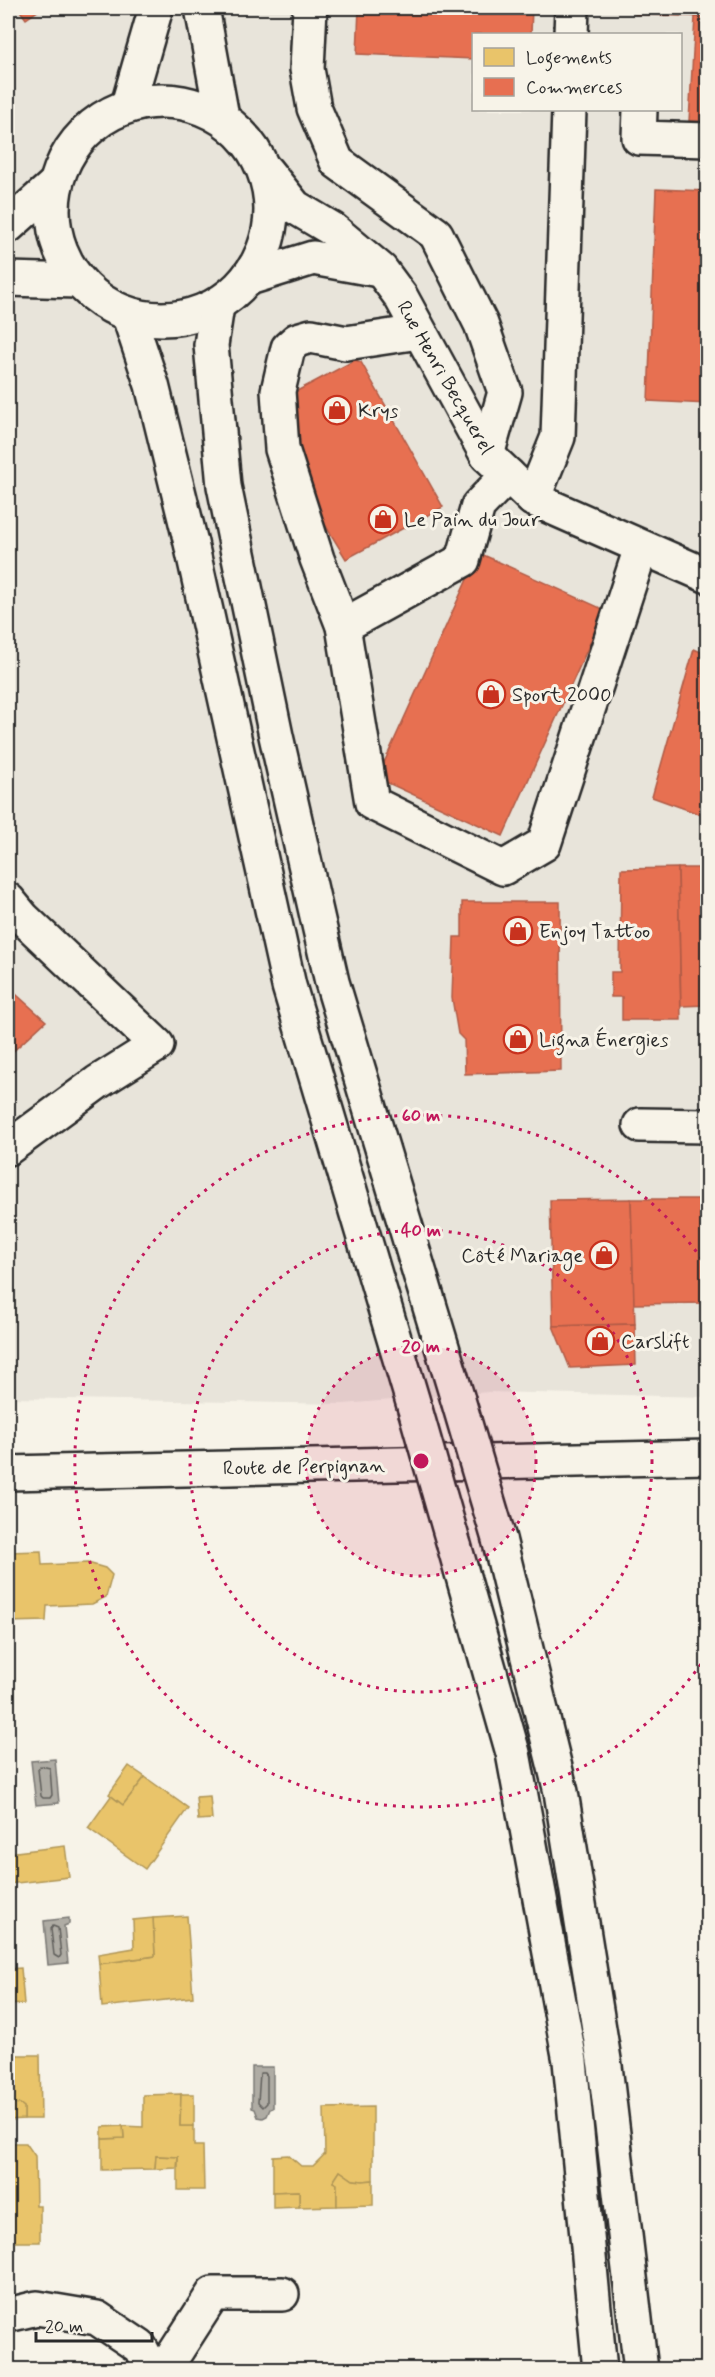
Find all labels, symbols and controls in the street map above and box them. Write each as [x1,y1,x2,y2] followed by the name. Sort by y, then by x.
[472,33,682,111] legend
[526,46,612,72] text: Logements
[526,76,622,100] text: Commerces
[390,296,500,460] street label: Rue Henri Becquerel
[321,394,353,426] shop icon: Krys
[358,398,399,425] place label: Krys
[367,503,399,535] shop icon: Le Pain du Jour
[404,507,541,534] place label: Le Pain du Jour
[475,678,507,710] shop icon: Sport 2000
[512,682,611,709] place label: Sport 2000
[502,915,534,947] shop icon: Enjoy Tattoo
[539,919,650,946] place label: Enjoy Tattoo
[502,1023,534,1055] shop icon: Ligna Énergies
[539,1027,669,1056] place label: Ligna Énergies
[402,1104,440,1128] text: 60 m
[401,1219,441,1243] text: 40 m
[588,1239,620,1271] shop icon: Côté Mariage
[461,1243,583,1271] place label: Côté Mariage
[584,1325,616,1357] shop icon: Carslift
[621,1329,689,1356] place label: Carslift
[402,1335,440,1359] text: 20 m
[411,1451,431,1471] centre of rings
[223,1453,386,1482] street label: Route de Perpignan
[36,2305,152,2343] scale bar
[45,2315,83,2339] text: 20 m

